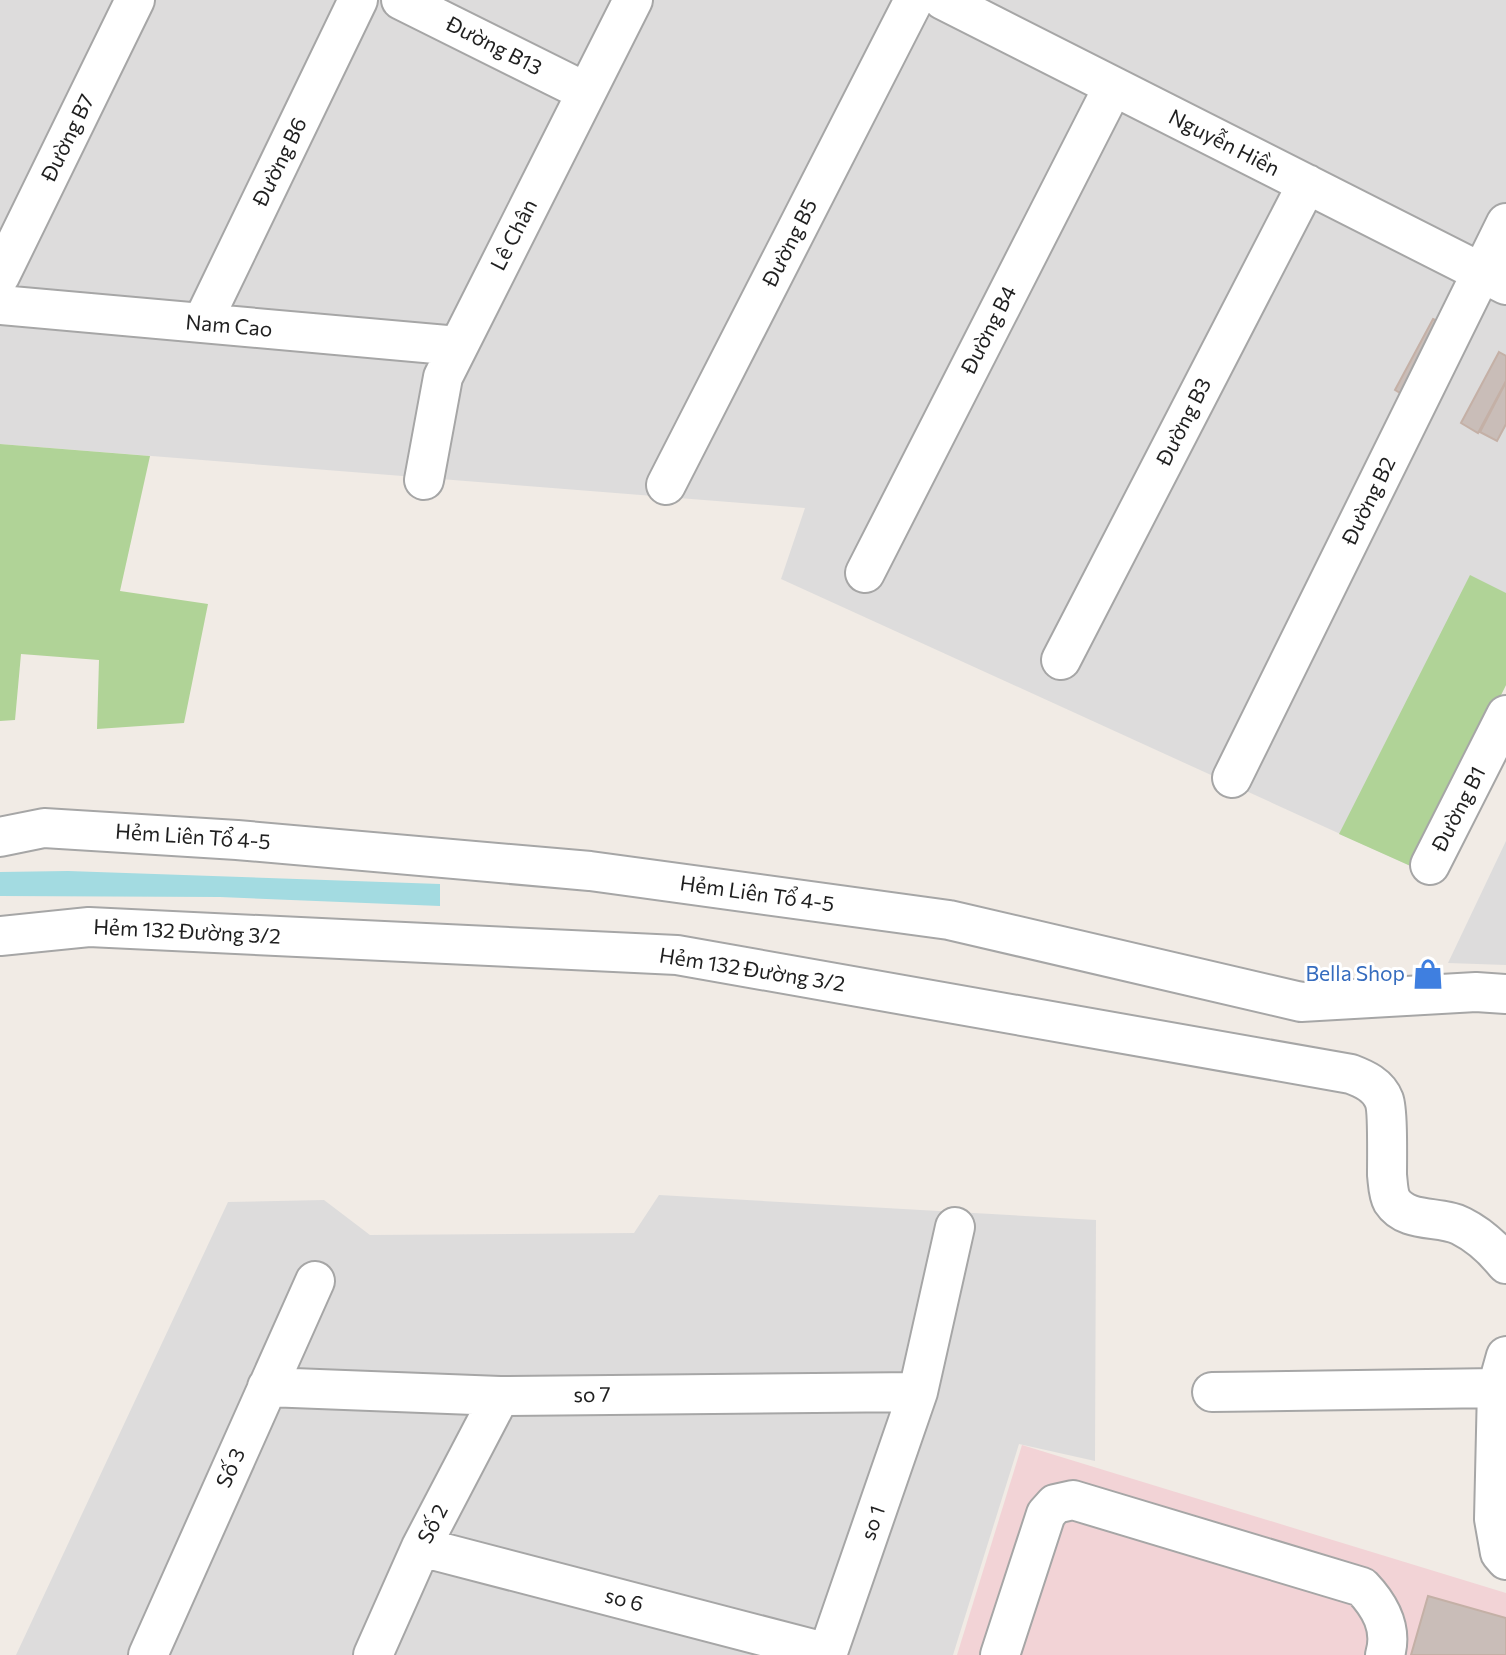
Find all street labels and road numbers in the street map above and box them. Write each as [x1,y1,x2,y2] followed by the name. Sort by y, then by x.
[442,9,547,79] street label: Đường B13
[34,90,99,186] street label: Đường B7
[1165,102,1285,180] street label: Nguyễn Hiền
[246,113,311,211] street label: Đường B6
[755,194,821,291] street label: Đường B5
[484,195,541,274] street label: Lê Chân
[954,281,1021,378] street label: Đường B4
[185,308,274,341] street label: Nam Cao
[1150,373,1215,470] street label: Đường B3
[1335,452,1400,549] street label: Đường B2
[1425,762,1490,856] street label: Đường B1
[115,818,272,853] street label: Hẻm Liên Tổ 4-5
[678,869,836,916] street label: Hẻm Liên Tổ 4-5
[93,913,281,948] street label: Hẻm 132 Đường 3/2
[658,941,847,996] street label: Hẻm 132 Đường 3/2
[573,1381,611,1406] street label: so 7
[210,1444,249,1491] street label: Số 3
[411,1500,452,1547] street label: Số 2
[854,1502,889,1543] street label: so 1
[602,1581,646,1616] street label: so 6

